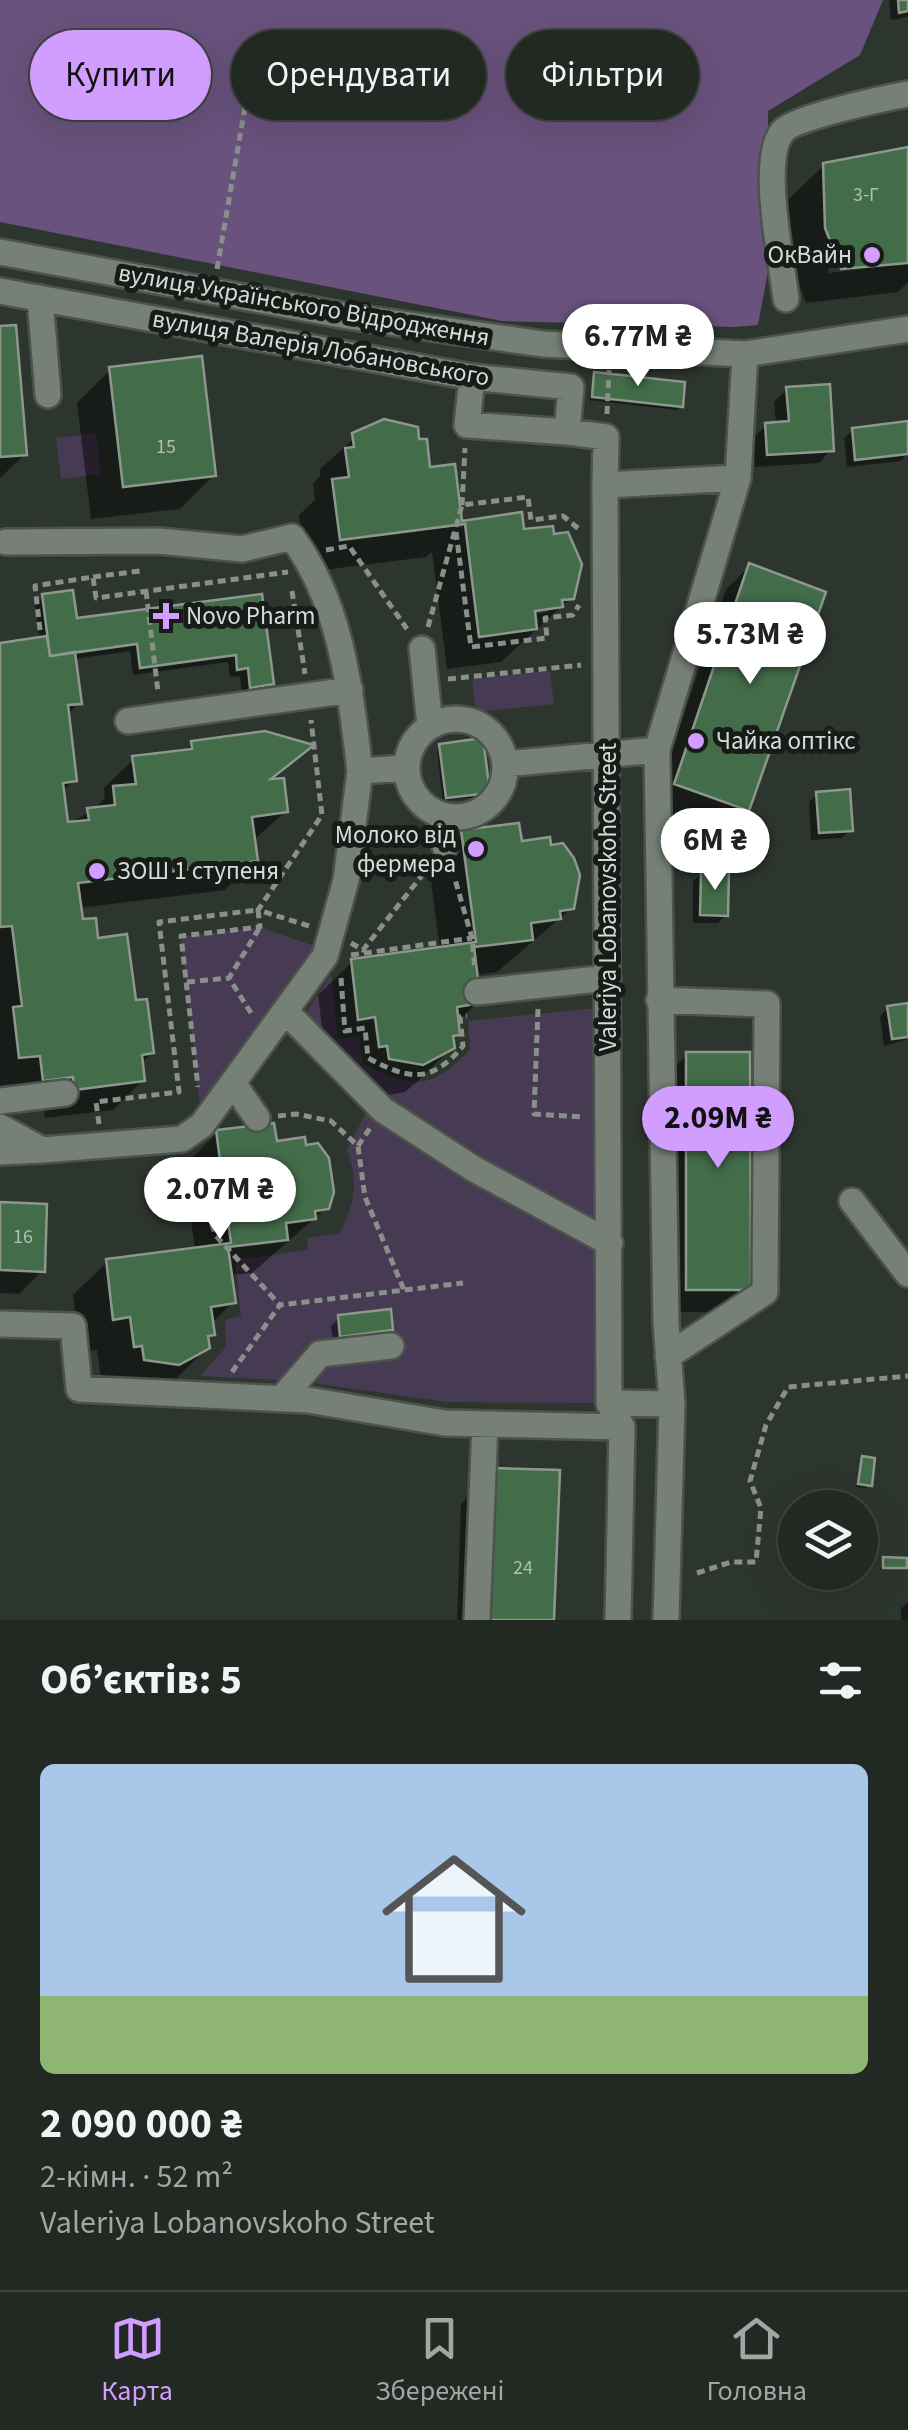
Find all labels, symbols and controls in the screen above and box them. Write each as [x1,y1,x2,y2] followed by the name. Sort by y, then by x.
[30,30,211,120] chip: Купити
[231,30,486,120] chip: Орендувати
[506,30,699,120] chip: Фільтри
[853,181,879,209] house number: 3-Г
[768,237,852,273] place label: ОкВайн
[861,244,883,266] marker: ОкВайн
[115,255,493,355] street label: вулиця Українського Відродження
[150,301,492,395] street label: вулиця Валерія Лобановського
[546,304,730,389] pin: 6.77M ₴
[584,313,692,359] text: 6.77M ₴
[156,433,176,461] house number: 15
[186,598,316,634] place label: Novo Pharm
[658,602,842,687] pin: 5.73M ₴
[155,605,177,627] marker: Novo Pharm
[696,611,804,657] text: 5.73M ₴
[716,723,856,759] place label: Чайка оптікс
[685,730,707,752] marker: Чайка оптікс
[590,742,626,1051] street label: Valeriya Lobanovskoho Street
[656,808,774,893] pin: 6M ₴
[335,817,456,882] place label: Молоко від фермера
[683,817,747,863] text: 6M ₴
[465,838,487,860] marker: Молоко від фермера
[117,853,279,889] place label: ЗОШ 1 ступеня
[86,860,108,882] marker: ЗОШ 1 ступеня
[626,1086,810,1171] pin: 2.09M ₴
[664,1095,772,1141] text: 2.09M ₴
[128,1157,312,1242] pin: 2.07M ₴
[166,1166,274,1212] text: 2.07M ₴
[13,1223,33,1251] house number: 16
[778,1490,878,1590] map controls
[778,1490,878,1590] button: layers
[513,1554,533,1582] house number: 24
[40,1650,242,1710] text: Об’єктів: 5
[813,1653,868,1708] icon: filters
[364,1829,544,2009] icon: home
[40,2094,243,2154] text: 2 090 000 ₴
[40,2154,233,2200] text: 2-кімн. · 52 m²
[40,2200,435,2246] text: Valeriya Lobanovskoho Street
[101,2311,173,2411] tab: Карта
[375,2311,504,2411] tab: Збережені
[707,2311,807,2411] tab: Головна

